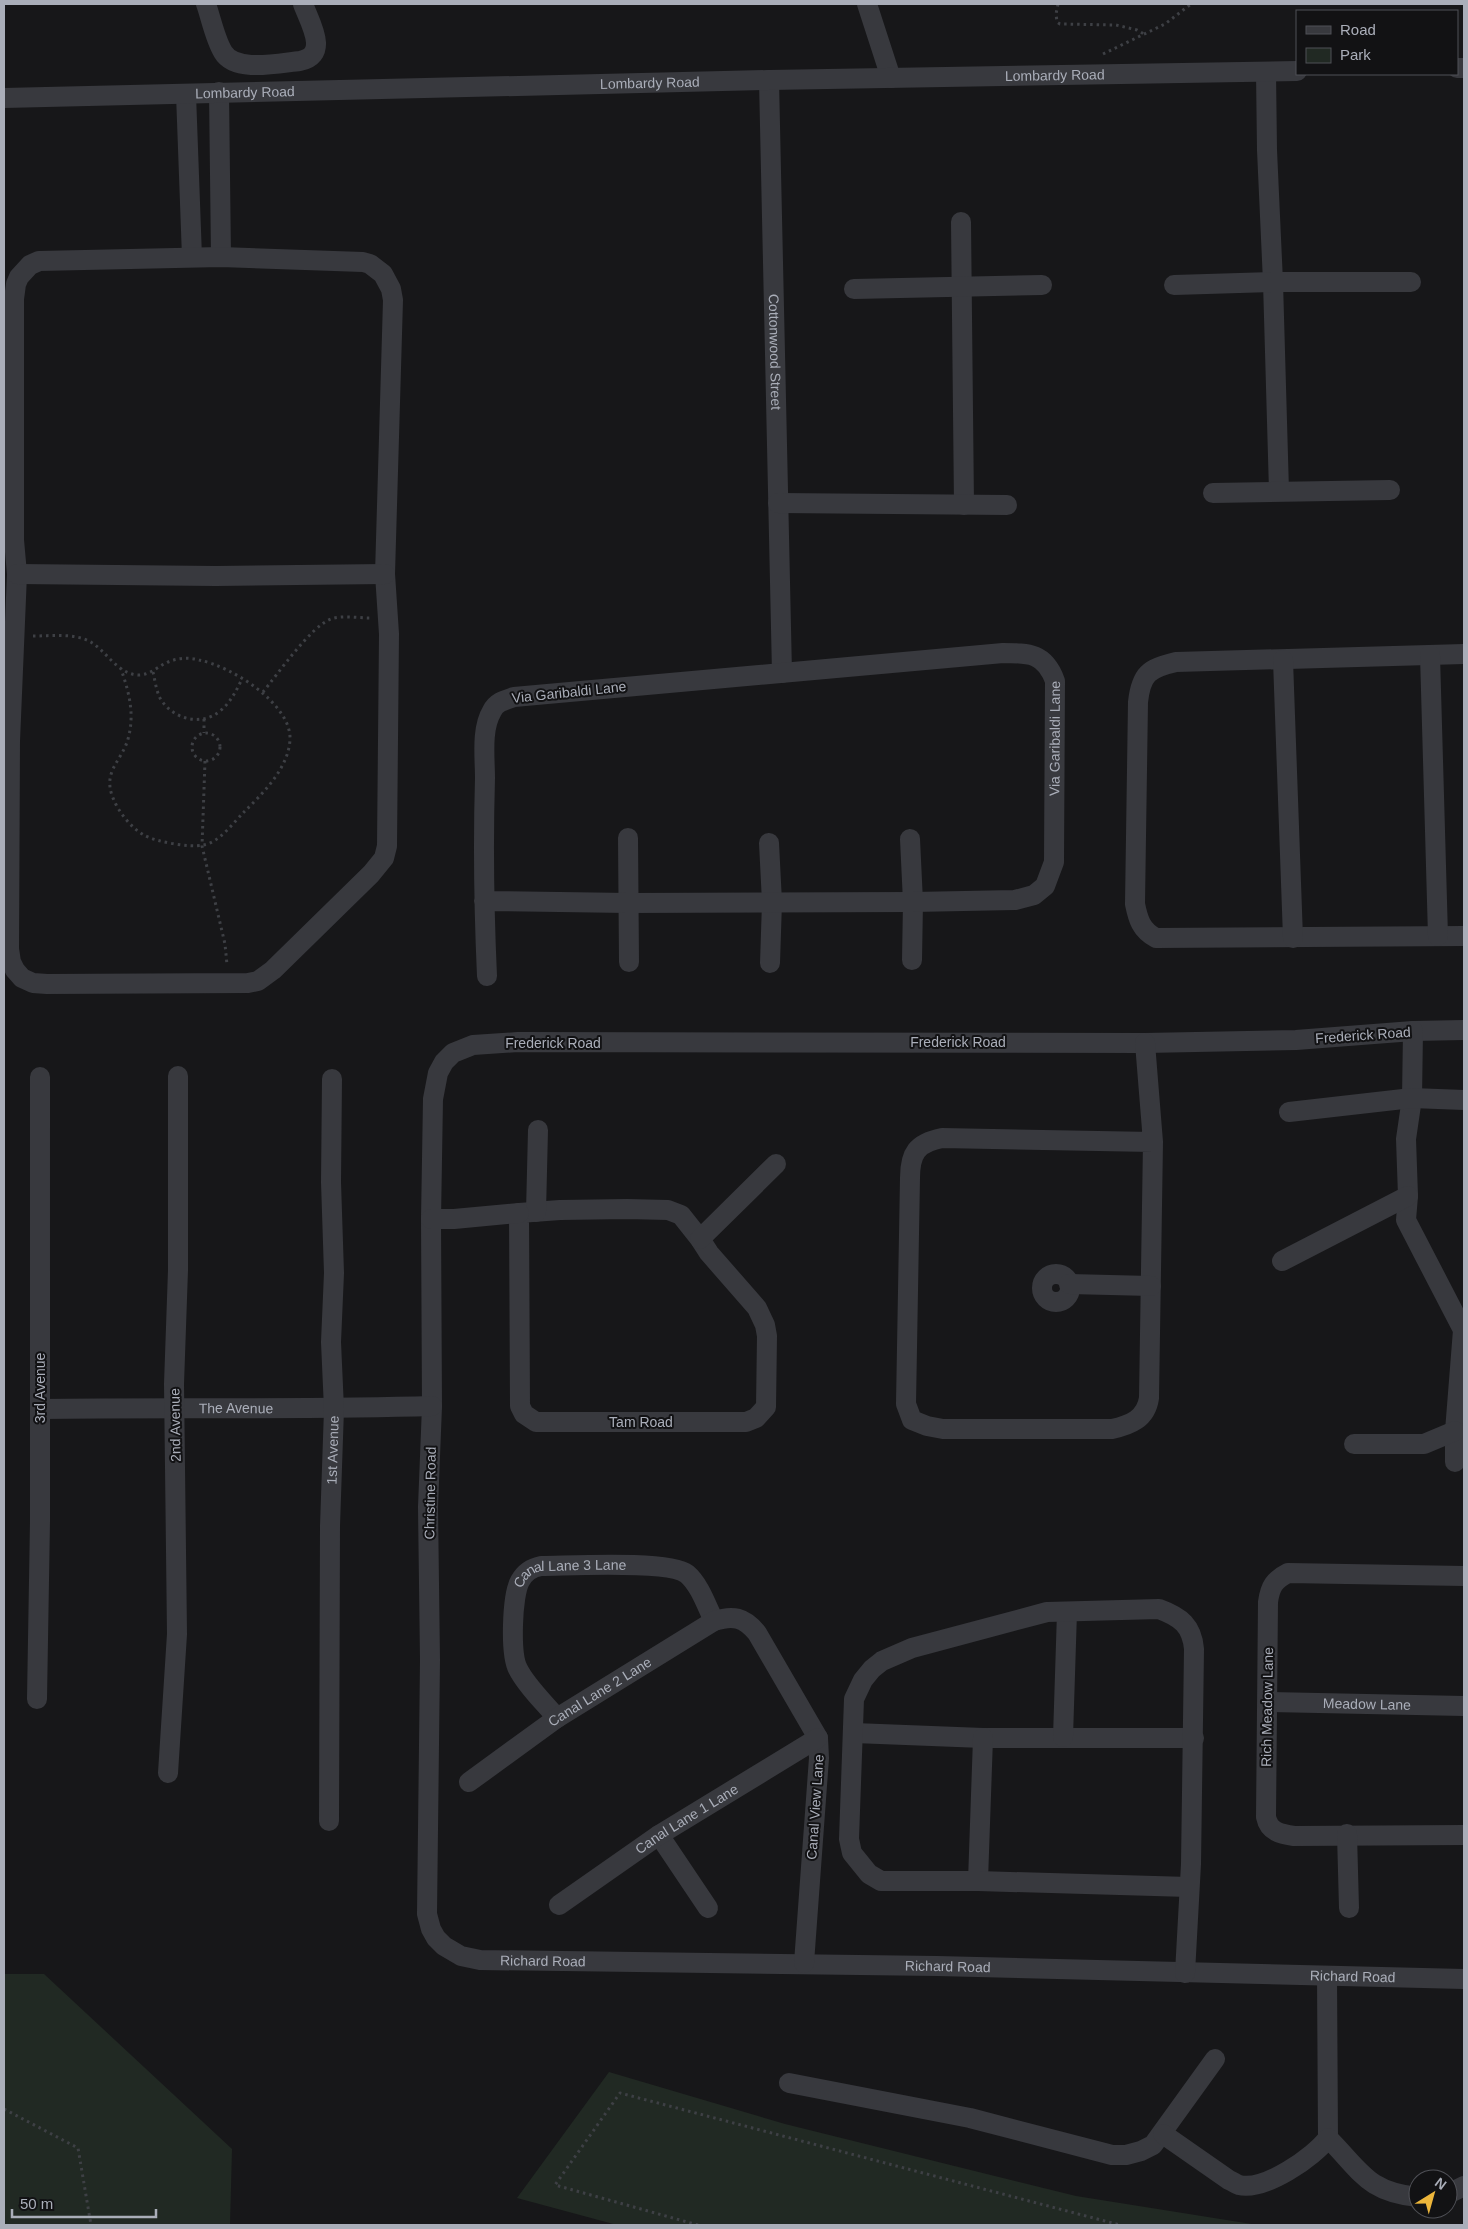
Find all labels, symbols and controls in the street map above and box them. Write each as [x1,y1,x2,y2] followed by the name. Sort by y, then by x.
[1296,10,1458,75] legend
[1340,21,1376,38] text: Road
[1340,46,1371,63] text: Park
[1005,66,1105,84] street label: Lombardy Road
[600,74,700,92] street label: Lombardy Road
[195,83,295,102] street label: Lombardy Road
[766,294,784,410] street label: Cottonwood Street
[511,678,627,706] street label: Via Garibaldi Lane
[1046,681,1063,796] street label: Via Garibaldi Lane
[1315,1024,1411,1046] street label: Frederick Road
[910,1034,1006,1050] street label: Frederick Road
[505,1035,601,1051] street label: Frederick Road
[32,1353,48,1423] street label: 3rd Avenue
[166,1388,184,1462] street label: 2nd Avenue
[199,1400,273,1416] street label: The Avenue
[609,1414,673,1430] street label: Tam Road
[323,1415,342,1485] street label: 1st Avenue
[421,1447,439,1539] street label: Christine Road
[510,1557,627,1590] street label: Canal Lane 3 Lane
[1258,1647,1276,1767] street label: Rich Meadow Lane
[545,1654,654,1730] street label: Canal Lane 2 Lane
[1323,1695,1411,1713] street label: Meadow Lane
[803,1754,827,1860] street label: Canal View Lane
[632,1781,741,1857] street label: Canal Lane 1 Lane
[500,1952,586,1969] street label: Richard Road
[905,1958,991,1975] street label: Richard Road
[1310,1967,1396,1985] street label: Richard Road
[1408,2169,1458,2219] north arrow
[1432,2174,1450,2193] text: N
[12,2186,156,2218] scale bar
[20,2195,53,2212] text: 50 m

